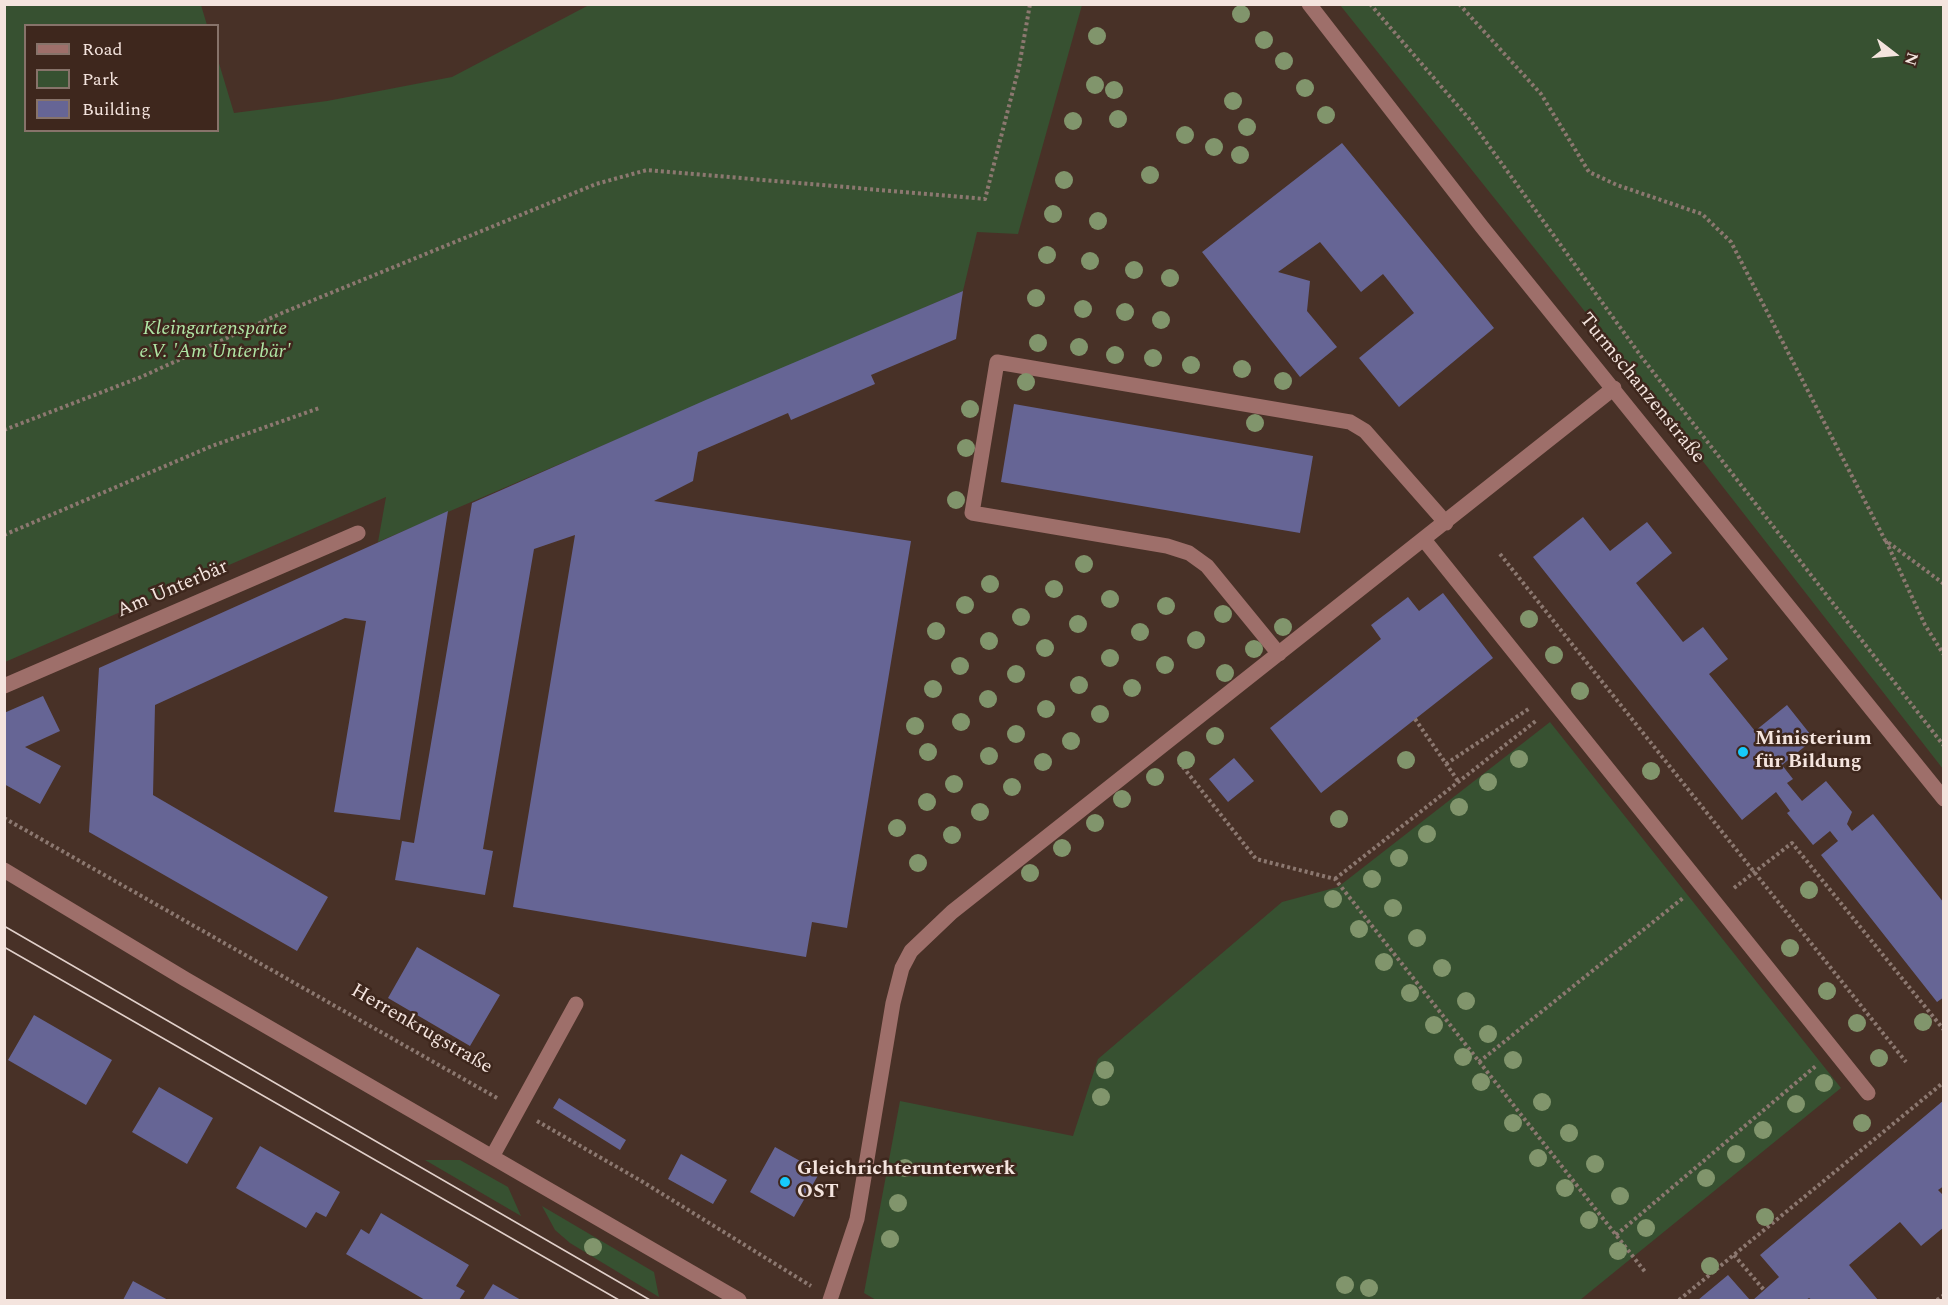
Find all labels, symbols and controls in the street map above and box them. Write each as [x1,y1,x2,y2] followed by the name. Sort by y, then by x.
[24,24,219,132] legend
[1864,24,1924,84] north arrow
[82,36,123,63] text: Road
[1898,49,1925,69] text: N
[82,66,119,93] text: Park
[82,96,151,123] text: Building
[1573,309,1709,469] street label: Turmschanzenstraße
[139,318,291,365] park label: Kleingartensparte e.V. 'Am Unterbär'
[114,556,232,624] street label: Am Unterbär
[1755,728,1872,775] place label: Ministerium für Bildung
[1736,745,1750,759] marker: Ministerium für Bildung
[346,980,496,1080] street label: Herrenkrugstraße
[797,1158,1015,1205] place label: Gleichrichterunterwerk OST
[778,1175,792,1189] marker: Gleichrichterunterwerk OST

